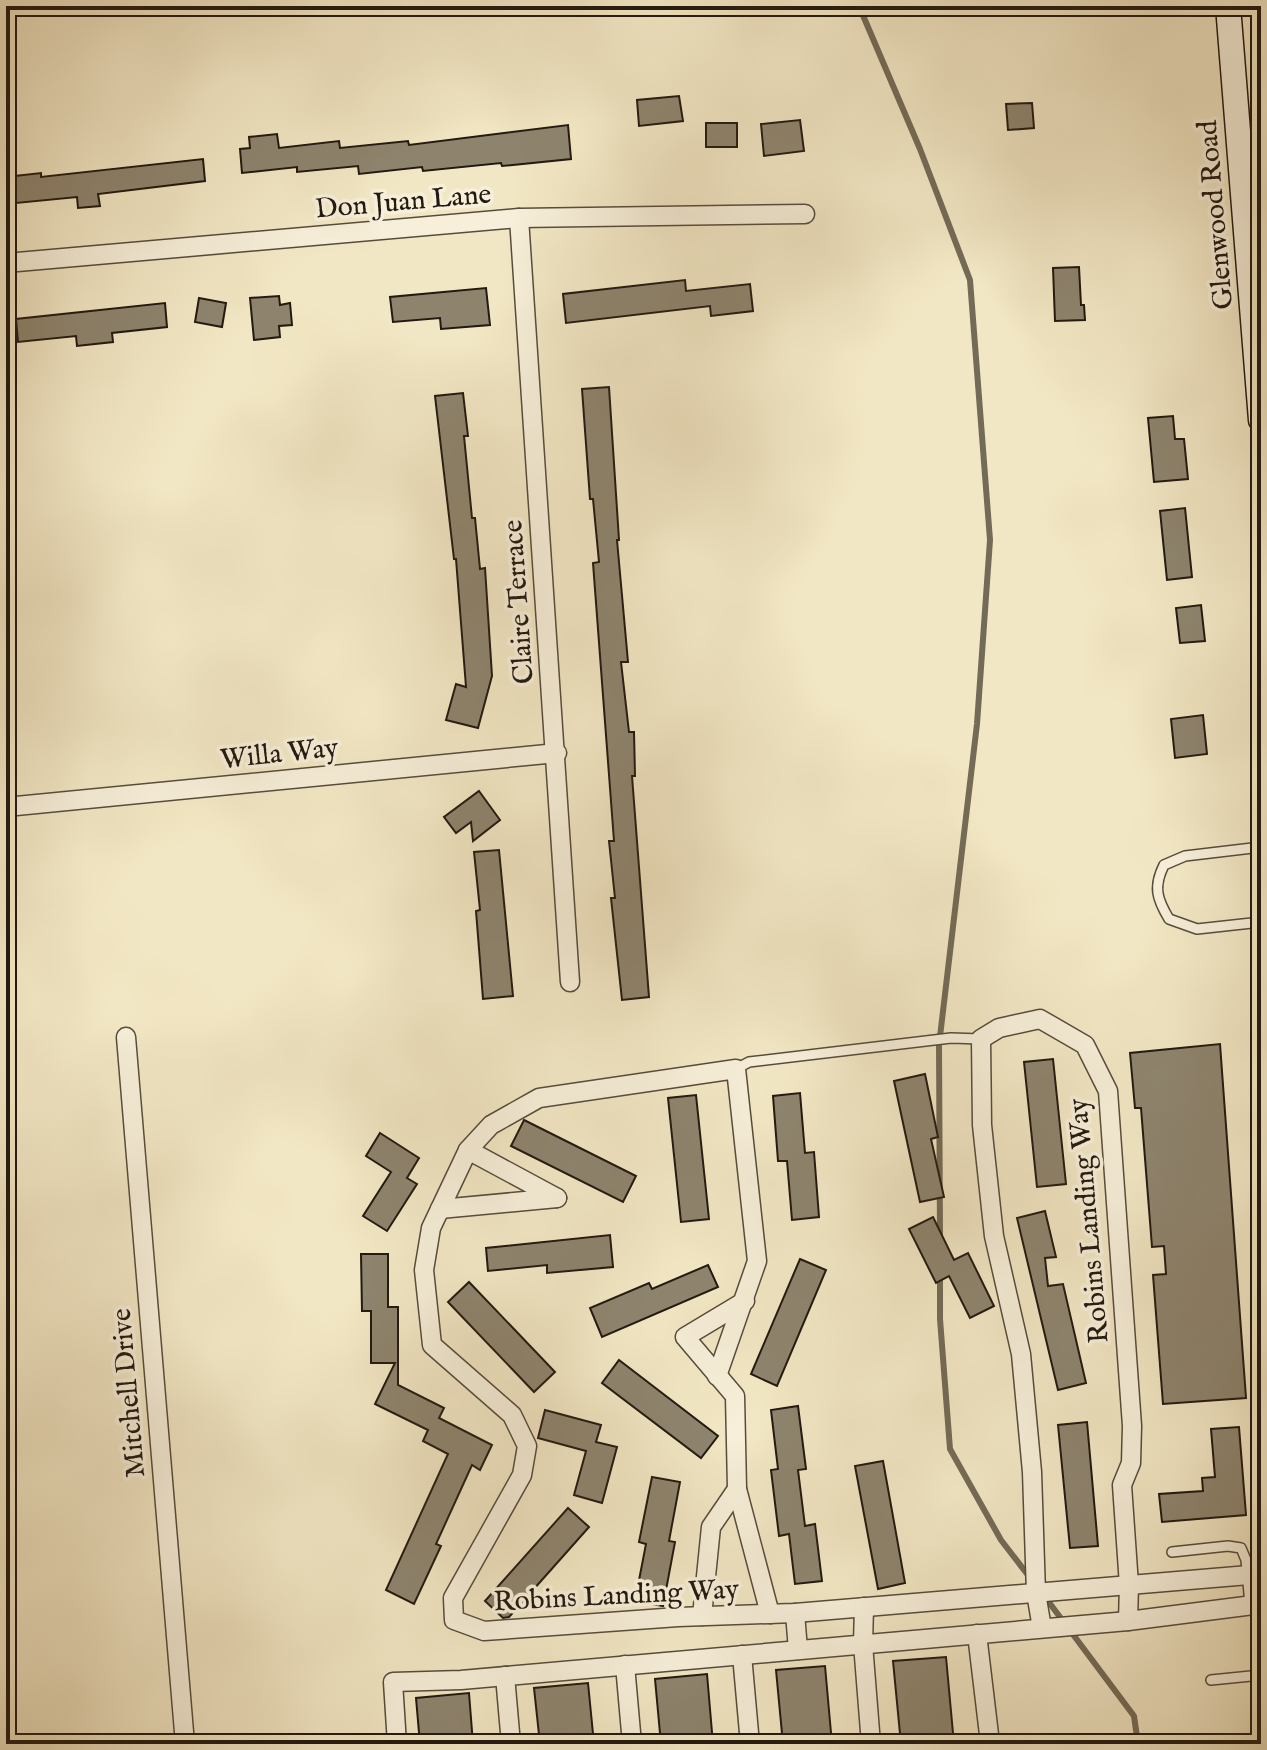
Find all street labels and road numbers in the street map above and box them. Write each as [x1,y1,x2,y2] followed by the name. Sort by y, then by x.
[1191,119,1242,311] street label: Glenwood Road
[314,177,493,228] street label: Don Juan Lane
[496,518,543,685] street label: Claire Terrace
[219,731,340,778] street label: Willa Way
[1061,1097,1118,1345] street label: Robins Landing Way
[105,1307,154,1479] street label: Mitchell Drive
[493,1573,740,1620] street label: Robins Landing Way

